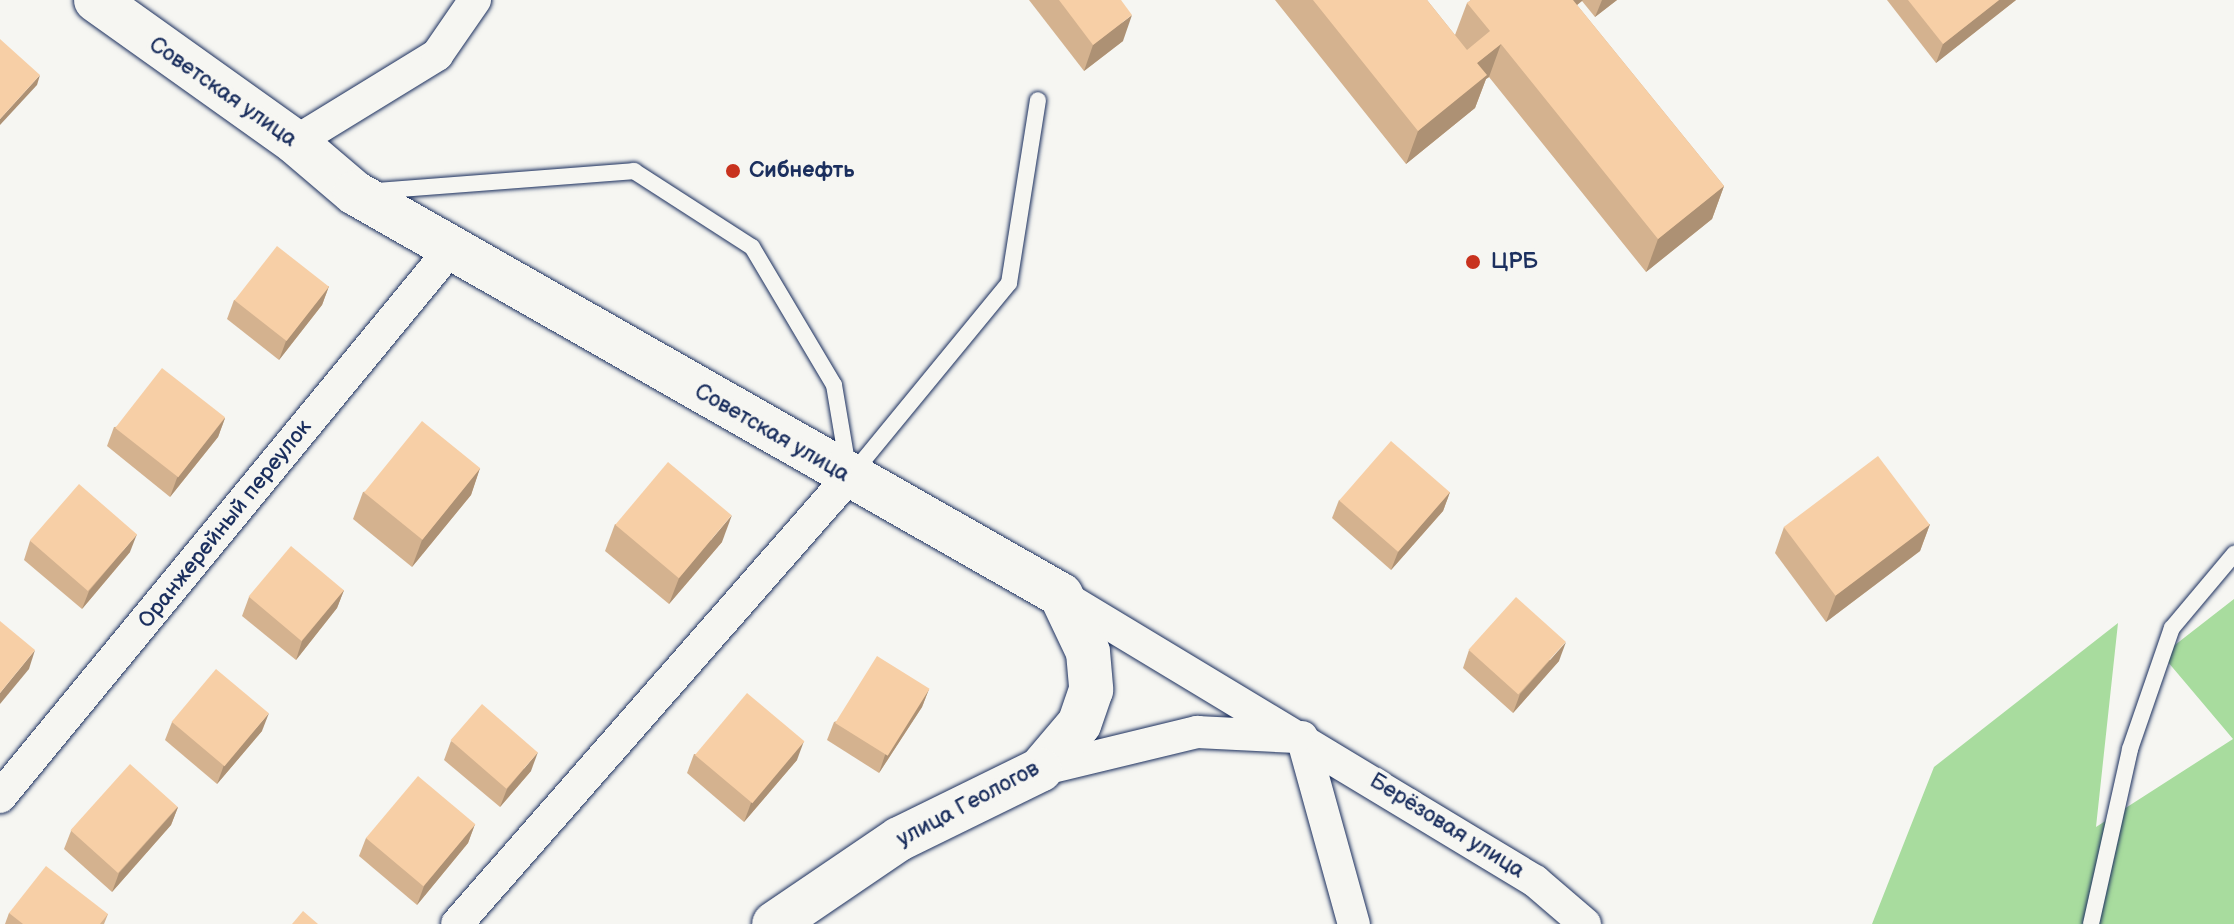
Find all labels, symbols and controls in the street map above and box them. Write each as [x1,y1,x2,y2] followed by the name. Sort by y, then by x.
[144,31,302,153] street label: Советская улица
[749,158,855,184] place label: Сибнефть
[724,162,742,180] marker: Сибнефть
[1491,249,1538,275] place label: ЦРБ
[1462,251,1484,273] marker: ЦРБ
[690,378,854,488] street label: Советская улица
[133,414,317,634] street label: Оранжерейный переулок
[892,755,1044,853] street label: улица Геологов
[1365,768,1529,884] street label: Берёзовая улица

